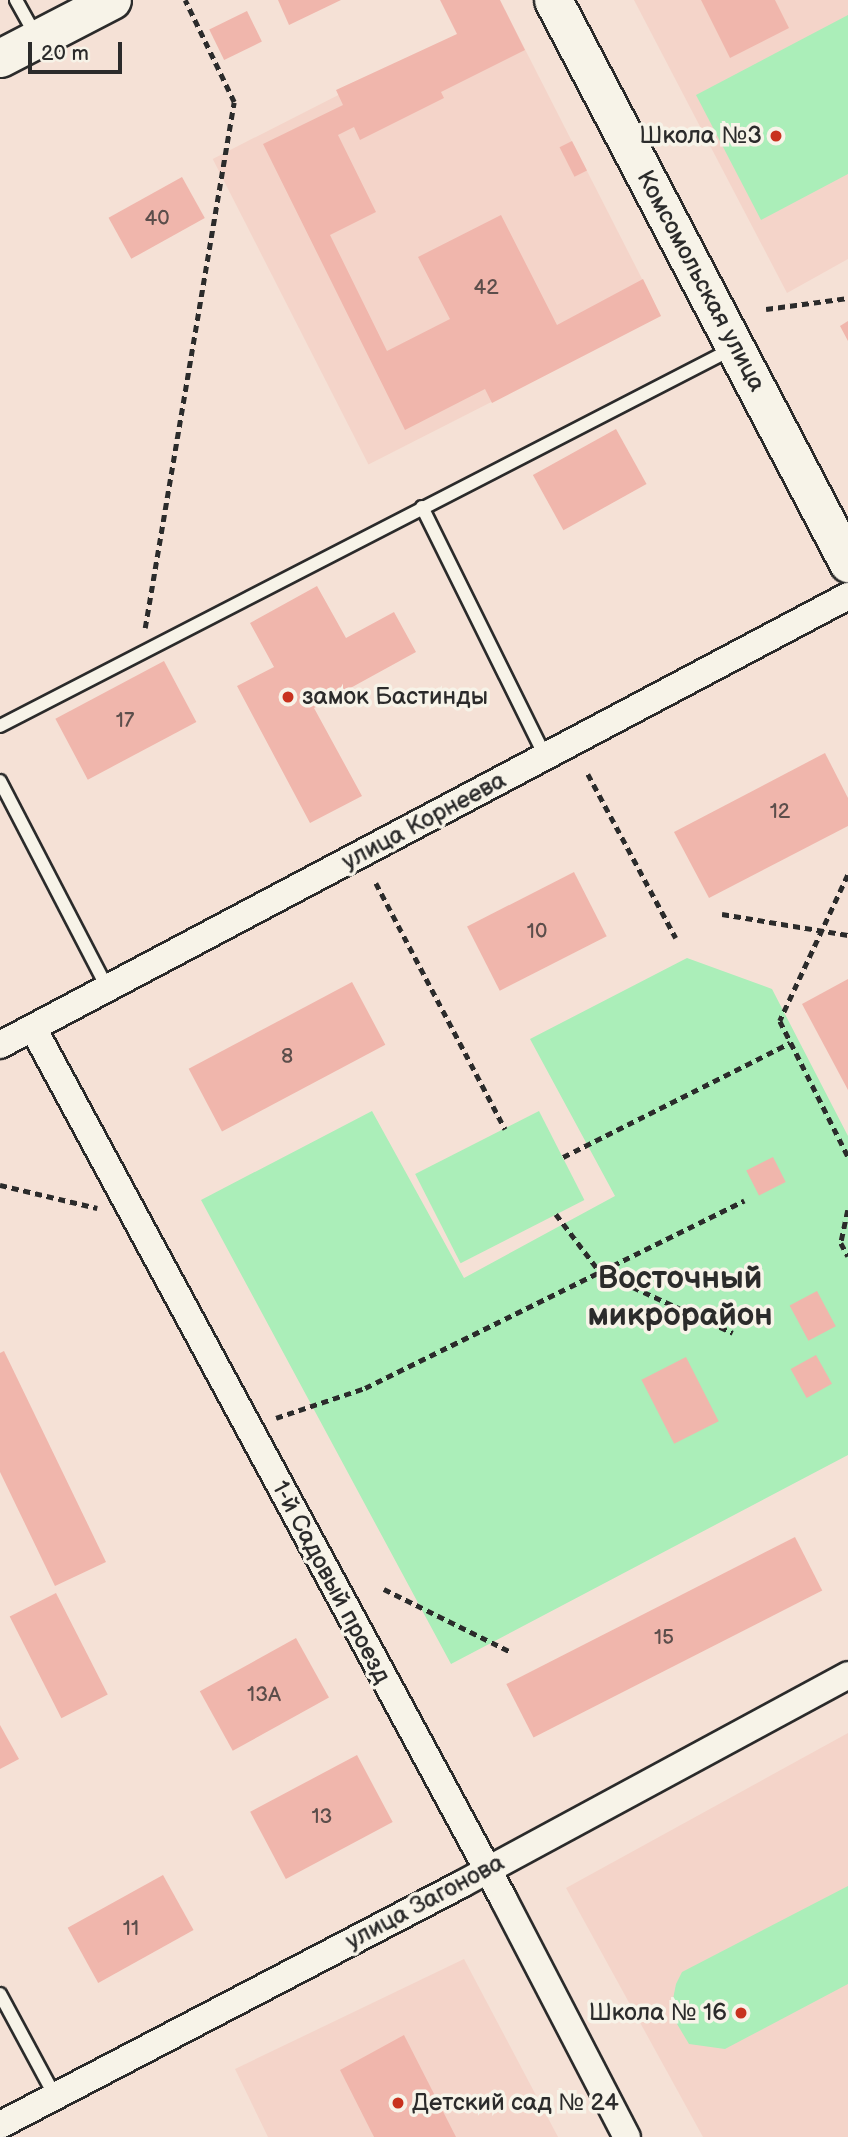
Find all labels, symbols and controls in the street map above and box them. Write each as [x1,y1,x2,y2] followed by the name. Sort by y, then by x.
[32,28,126,72] scale bar
[41,41,89,66] text: 20 m
[639,122,762,150] place label: Школа №3
[768,128,784,144] marker: Школа №3
[630,166,772,396] street label: Комсомольская улица
[144,206,170,232] house number: 40
[473,275,499,301] house number: 42
[302,683,488,711] place label: замок Бастинды
[280,689,296,705] marker: замок Бастинды
[116,708,134,734] house number: 17
[337,766,511,876] street label: улица Корнеева
[770,799,790,825] house number: 12
[527,919,547,945] house number: 10
[281,1044,293,1070] house number: 8
[587,1261,773,1336] district label: Восточный микрорайон
[265,1476,397,1688] street label: 1-й Садовый проезд
[654,1625,674,1651] house number: 15
[247,1682,281,1708] house number: 13А
[311,1804,333,1830] house number: 13
[341,1848,509,1956] street label: улица Загонова
[123,1916,139,1942] house number: 11
[589,1999,727,2027] place label: Школа № 16
[733,2005,749,2021] marker: Школа № 16
[412,2089,619,2117] place label: Детский сад № 24
[390,2095,406,2111] marker: Детский сад № 24

